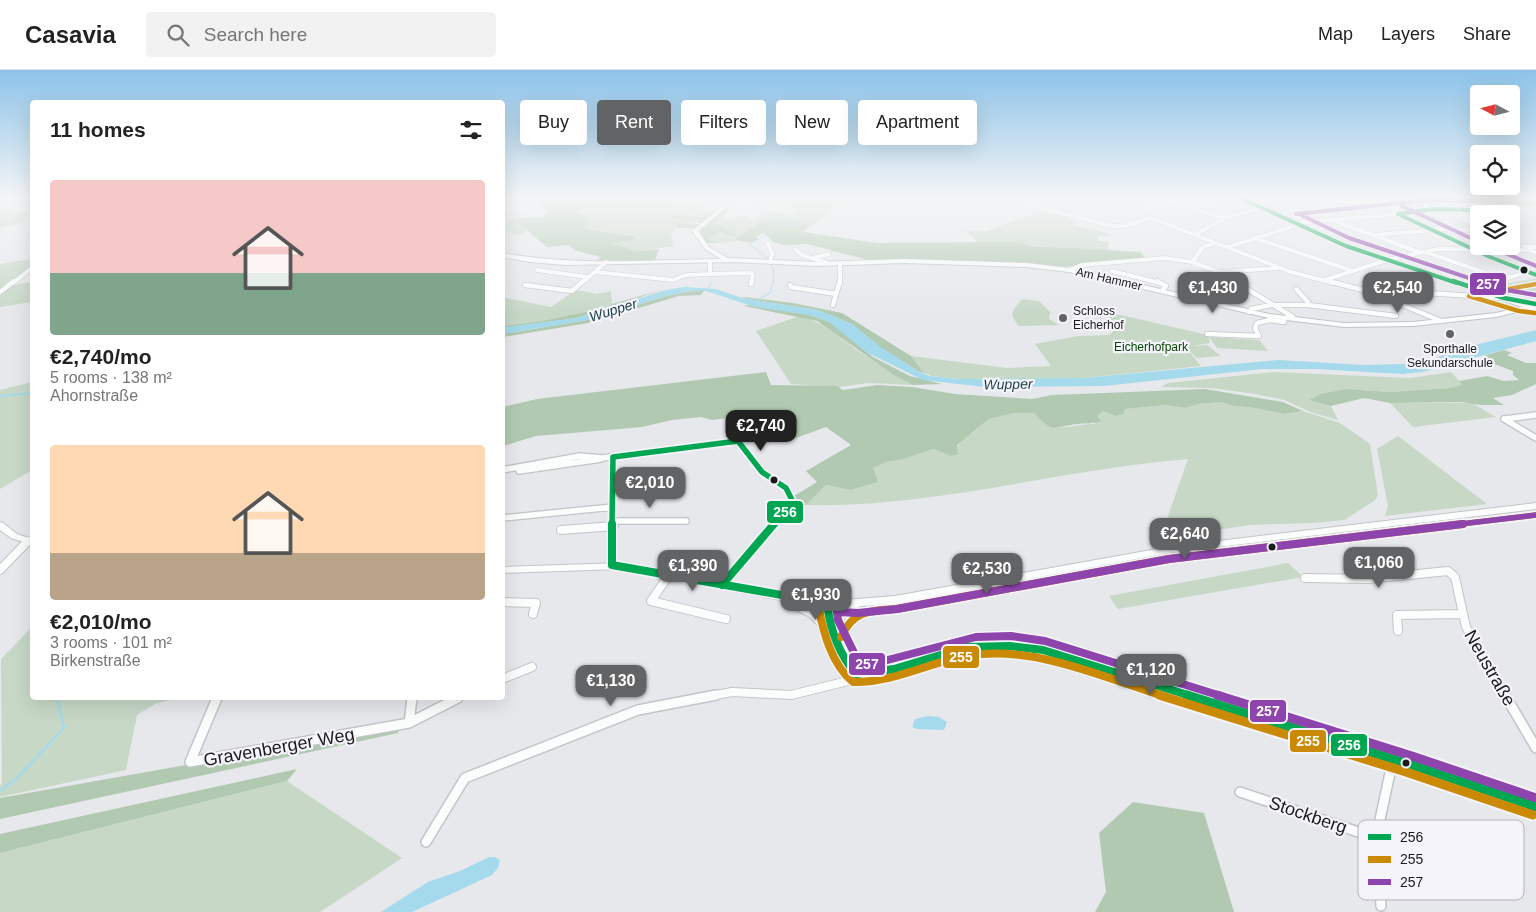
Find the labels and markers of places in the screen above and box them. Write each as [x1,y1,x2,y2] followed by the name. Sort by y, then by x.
[1519,265,1529,275] unlabelled marker
[1172,272,1254,314] pin: €1,430
[1357,272,1439,314] pin: €2,540
[1073,304,1124,332] place label: Schloss Eicherhof
[1057,312,1069,324] marker: Schloss Eicherhof
[1444,328,1456,340] marker: Sporthalle Sekundarschule
[1407,342,1493,370] place label: Sporthalle Sekundarschule
[720,410,802,452] pin: €2,740
[609,466,691,509] pin: €2,010
[769,475,779,485] unlabelled marker
[1144,518,1226,560] pin: €2,640
[1267,542,1277,552] unlabelled marker
[1338,546,1420,589] pin: €1,060
[652,550,734,592] pin: €1,390
[946,552,1028,595] pin: €2,530
[775,578,857,621] pin: €1,930
[1110,654,1192,696] pin: €1,120
[570,664,652,707] pin: €1,130
[1401,758,1411,768] unlabelled marker

